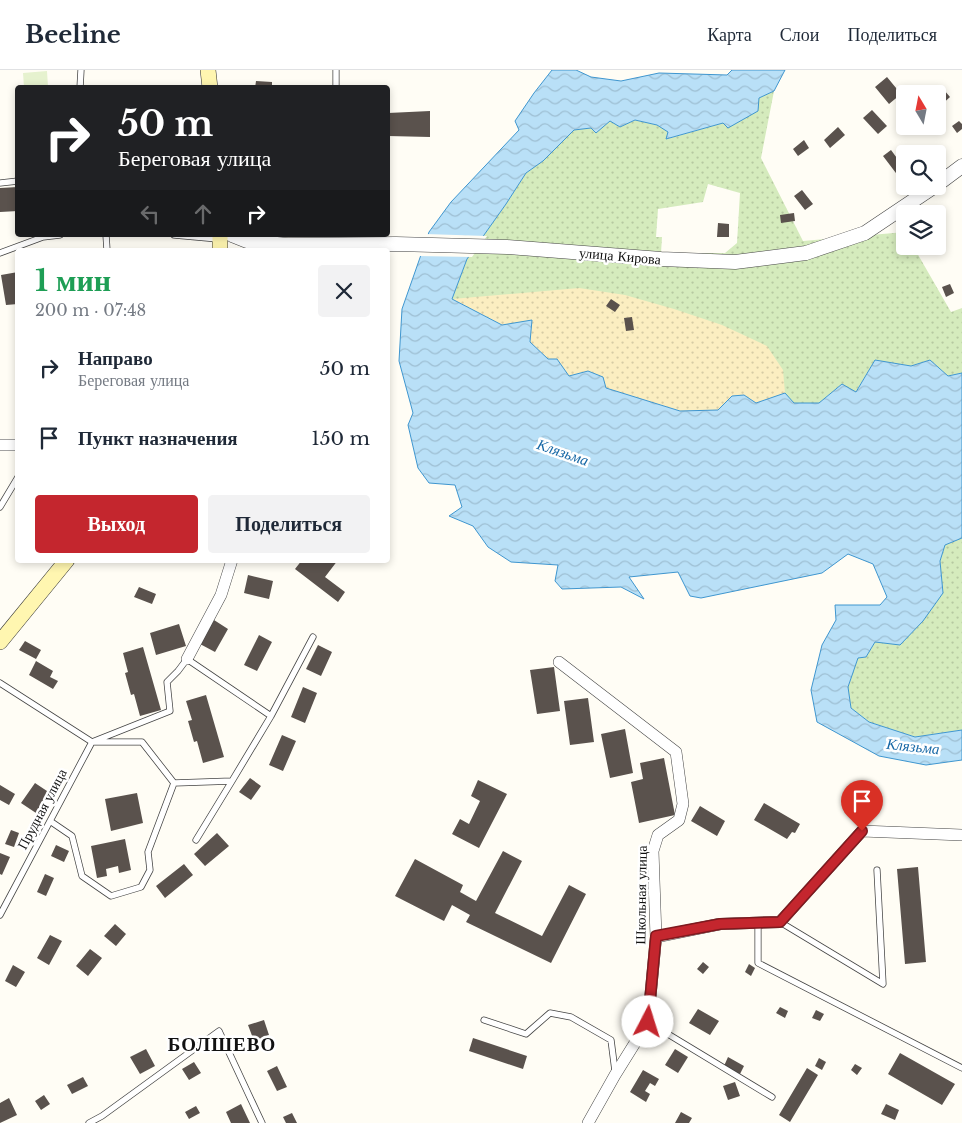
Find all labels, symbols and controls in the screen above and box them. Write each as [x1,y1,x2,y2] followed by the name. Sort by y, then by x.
[25,20,121,49] text: Beeline
[707,24,752,46] text: Карта
[780,24,819,46] text: Слои
[847,24,937,46] text: Поделиться
[896,85,946,135] north arrow
[896,85,946,255] map controls
[118,102,213,145] text: 50 m
[35,105,100,170] icon: right
[118,145,271,172] text: Береговая улица
[896,145,946,195] button: search
[136,200,164,228] icon: left
[189,200,217,228] icon: ahead
[242,200,270,228] icon: right
[896,205,946,255] button: layers
[578,243,662,269] street label: улица Кирова
[35,262,111,299] text: 1 мин
[318,265,370,317] button: close
[35,300,146,320] text: 200 m · 07:48
[78,347,153,370] text: Направо
[35,354,63,382] icon: right
[320,357,370,380] text: 50 m
[78,370,189,390] text: Береговая улица
[35,424,63,452] icon: arrive
[78,427,238,450] text: Пункт назначения
[311,427,370,450] text: 150 m
[534,434,591,470] water label: Клязьма
[35,495,198,553] button: Выход
[208,495,370,553] button: Поделиться
[885,734,940,758] water label: Клязьма
[13,765,71,852] street label: Прудная улица
[841,780,883,831] pin
[848,787,876,815] icon: arrive
[631,845,651,945] street label: Школьная улица
[621,995,673,1047] position arrow
[168,1033,276,1056] district label: БОЛШЕВО

